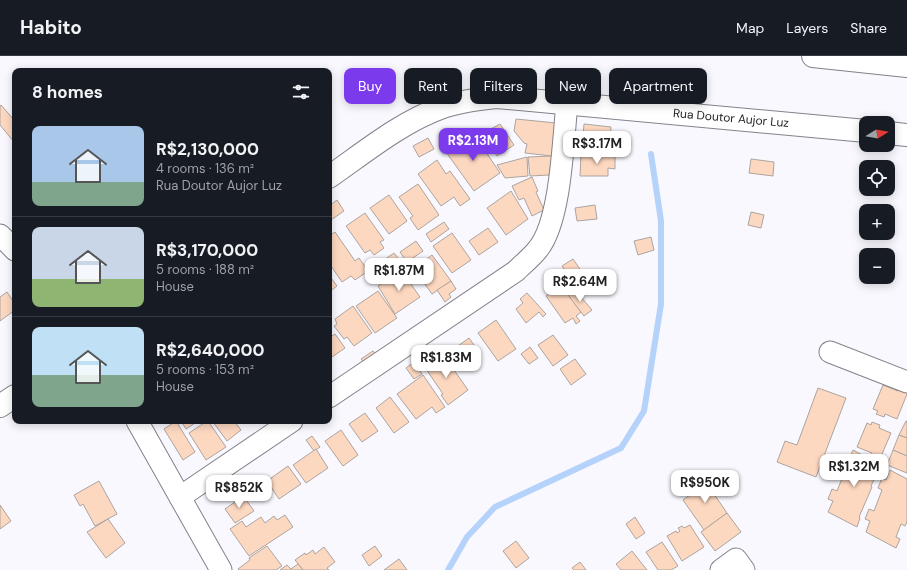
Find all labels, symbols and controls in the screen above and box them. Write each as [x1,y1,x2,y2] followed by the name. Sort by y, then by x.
[20,15,82,40] text: Habito
[736,19,764,37] text: Map
[786,19,828,37] text: Layers
[850,19,887,37] text: Share
[344,68,396,104] chip: Buy
[404,68,462,104] chip: Rent
[470,68,537,104] chip: Filters
[545,68,601,104] chip: New
[609,68,707,104] chip: Apartment
[32,81,103,103] text: 8 homes
[290,81,312,103] icon: filters
[672,105,790,131] street label: Rua Doutor Aujor Luz
[859,116,895,152] north arrow
[859,116,895,284] map controls
[436,128,510,162] pin: R$2.13M
[560,131,634,165] pin: R$3.17M
[448,132,498,149] text: R$2.13M
[572,135,622,152] text: R$3.17M
[156,138,259,160] text: R$2,130,000
[64,142,112,190] icon: home
[156,160,254,177] text: 4 rooms · 136 m²
[859,160,895,196] button: locate
[156,177,282,194] text: Rua Doutor Aujor Luz
[859,204,895,240] button: +
[156,239,258,261] text: R$3,170,000
[64,243,112,291] icon: home
[859,248,895,284] button: −
[362,258,436,292] pin: R$1.87M
[156,261,254,278] text: 5 rooms · 188 m²
[374,262,424,279] text: R$1.87M
[543,269,617,303] pin: R$2.64M
[553,273,607,290] text: R$2.64M
[156,278,194,295] text: House
[156,339,264,361] text: R$2,640,000
[64,343,112,391] icon: home
[409,345,483,379] pin: R$1.83M
[420,349,472,366] text: R$1.83M
[156,361,254,378] text: 5 rooms · 153 m²
[156,378,194,395] text: House
[817,454,891,488] pin: R$1.32M
[829,458,879,475] text: R$1.32M
[672,470,738,504] pin: R$950K
[680,474,730,491] text: R$950K
[206,475,272,509] pin: R$852K
[215,479,263,496] text: R$852K

